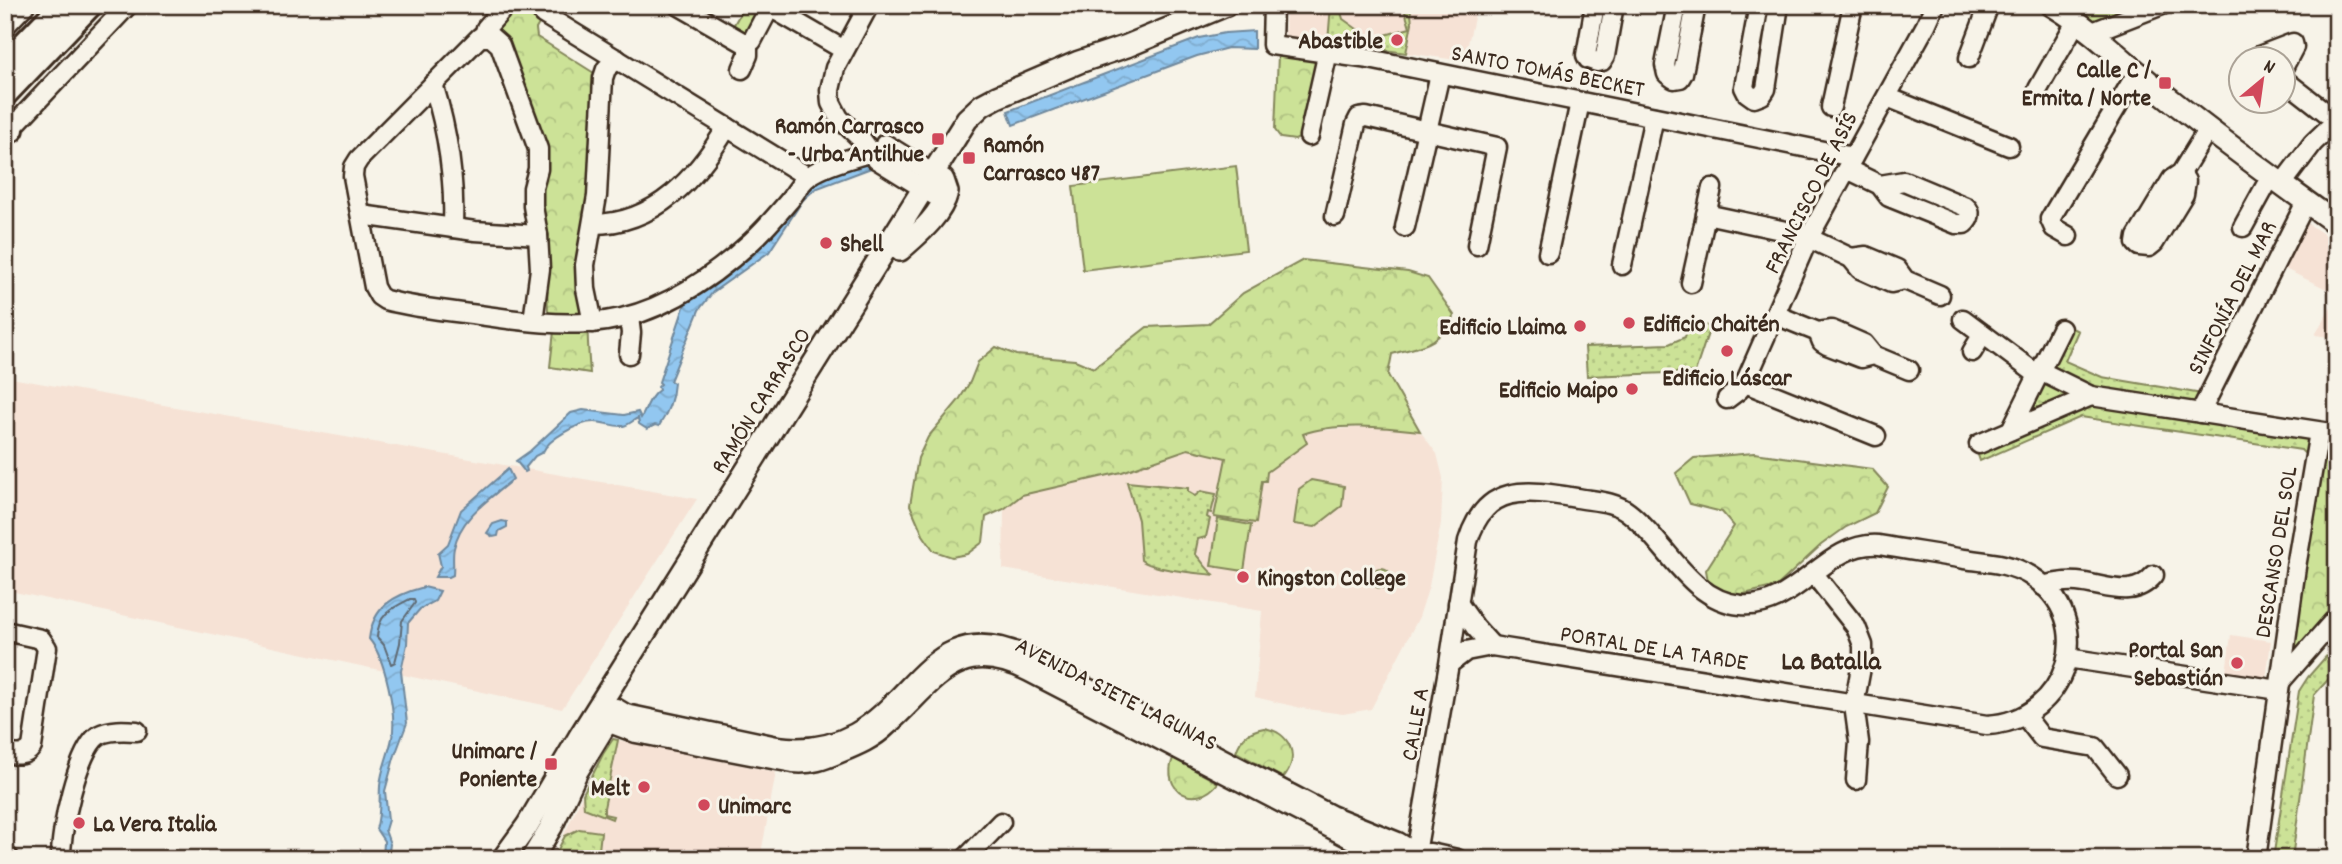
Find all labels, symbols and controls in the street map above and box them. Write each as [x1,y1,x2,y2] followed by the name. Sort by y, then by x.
[1298,26,1383,60] place label: Abastible
[1389,32,1405,48] marker: Abastible
[1448,38,1647,108] street label: SANTO TOMÁS BECKET
[2226,46,2296,116] north arrow
[2258,54,2279,82] text: N
[2022,55,2151,117] place label: Calle C / Ermita / Norte
[2157,75,2173,91] marker: Calle C / Ermita / Norte
[1757,106,1868,280] street label: FRANCISCO DE ASÍS
[775,111,924,173] place label: Ramón Carrasco - Urba Antilhue
[983,130,1100,192] place label: Ramón Carrasco 487
[930,131,946,147] marker: Ramón Carrasco - Urba Antilhue
[961,150,977,166] marker: Ramón Carrasco 487
[2180,215,2287,381] street label: SINFONÍA DEL MAR
[840,229,884,263] place label: Shell
[818,235,834,251] marker: Shell
[1643,309,1780,343] place label: Edificio Chaitén
[1439,312,1567,346] place label: Edificio Llaima
[1621,315,1637,331] marker: Edificio Chaitén
[1572,318,1588,334] marker: Edificio Llaima
[704,322,821,481] street label: RAMÓN CARRASCO
[1719,343,1735,359] marker: Edificio Láscar
[1662,363,1793,397] place label: Edificio Láscar
[1499,375,1618,409] place label: Edificio Maipo
[1624,381,1640,397] marker: Edificio Maipo
[2248,464,2308,641] street label: DESCANSO DEL SOL
[1257,563,1406,597] place label: Kingston College
[1235,569,1251,585] marker: Kingston College
[1557,618,1750,682] street label: PORTAL DE LA TARDE
[1009,630,1223,761] street label: AVENIDA SIETE LAGUNAS
[2128,635,2223,697] place label: Portal San Sebastián
[1781,645,1882,682] district label: La Batalla
[2229,655,2245,671] marker: Portal San Sebastián
[1394,685,1440,764] street label: CALLE A
[451,736,537,798] place label: Unimarc / Poniente
[543,756,559,772] marker: Unimarc / Poniente
[591,773,630,807] place label: Melt
[636,779,652,795] marker: Melt
[718,791,792,825] place label: Unimarc
[696,797,712,813] marker: Unimarc
[93,809,217,843] place label: La Vera Italia
[71,815,87,831] marker: La Vera Italia

